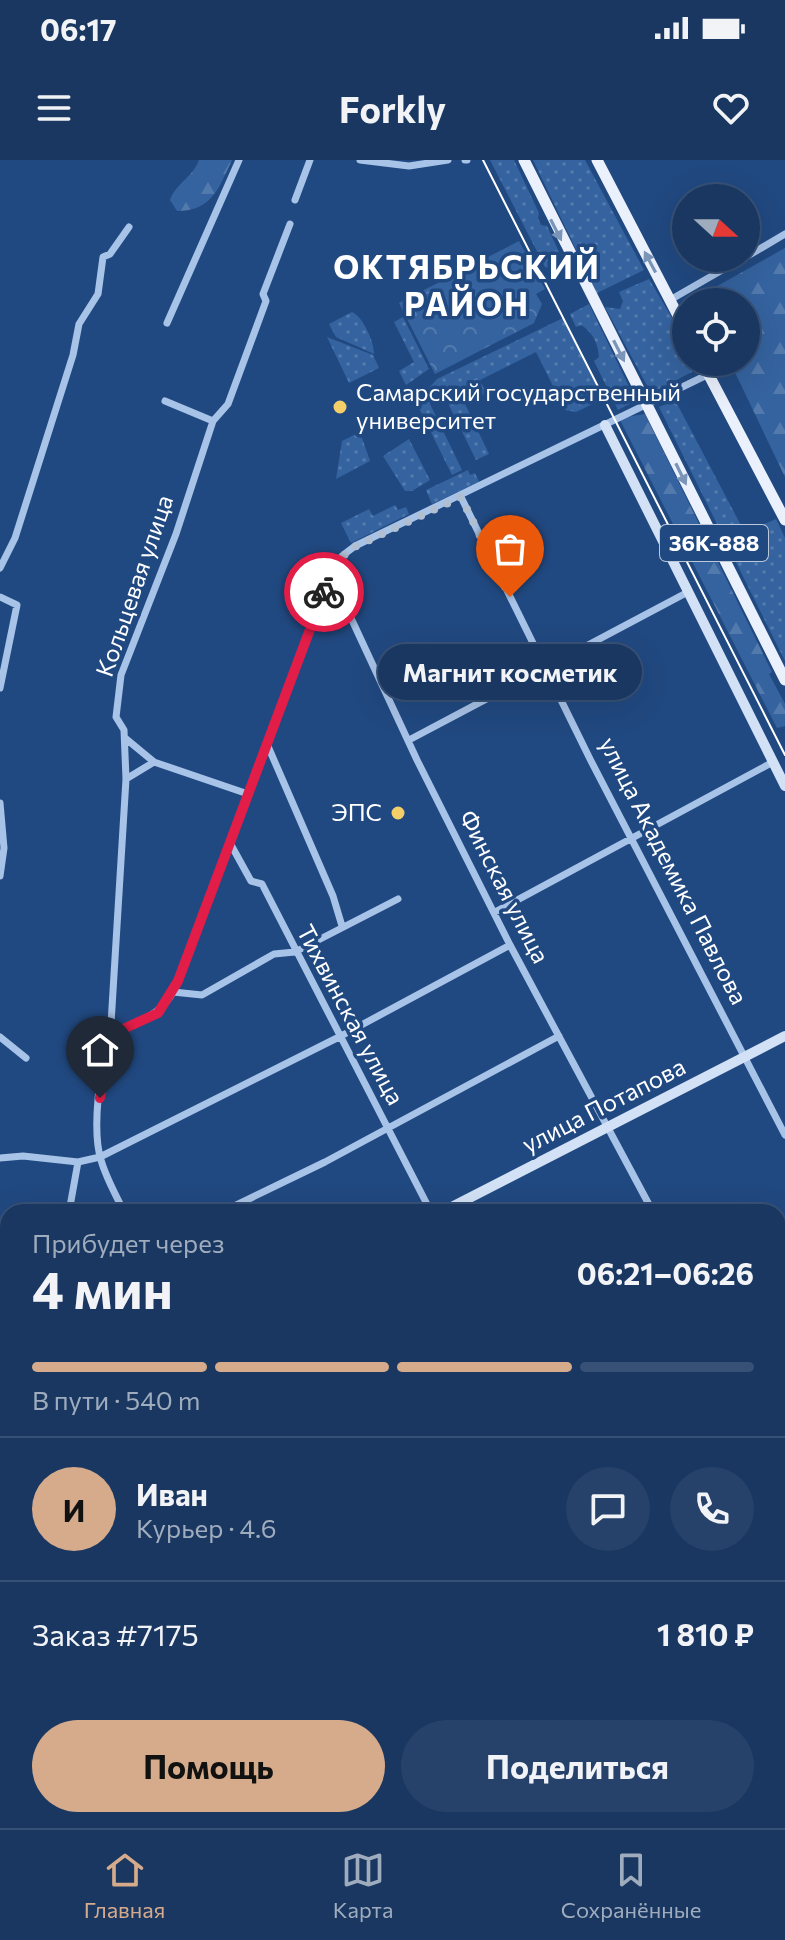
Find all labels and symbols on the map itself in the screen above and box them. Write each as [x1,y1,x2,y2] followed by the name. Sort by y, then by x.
[672,184,760,272] north arrow
[550,219,563,242] one-way arrow
[333,246,601,323] district label: ОКТЯБРЬСКИЙ РАЙОН
[643,250,656,273] one-way arrow
[612,340,626,363] one-way arrow
[356,377,681,434] place label: Самарский государственный университет
[331,398,349,416] marker: Самарский государственный университет
[674,463,687,486] one-way arrow
[89,491,178,680] street label: Кольцевая улица
[476,515,544,597] pin
[660,525,768,561] road number: 36К-888
[284,552,364,632] courier
[378,645,642,701] callout: Магнит косметик
[594,732,754,1009] street label: улица Академика Павлова
[331,797,382,826] place label: ЭПС
[389,804,407,822] marker: ЭПС
[454,805,556,968] street label: Финская улица
[292,919,411,1109] street label: Тихвинская улица
[66,1016,134,1098] pin
[517,1051,690,1158] street label: улица Потапова

